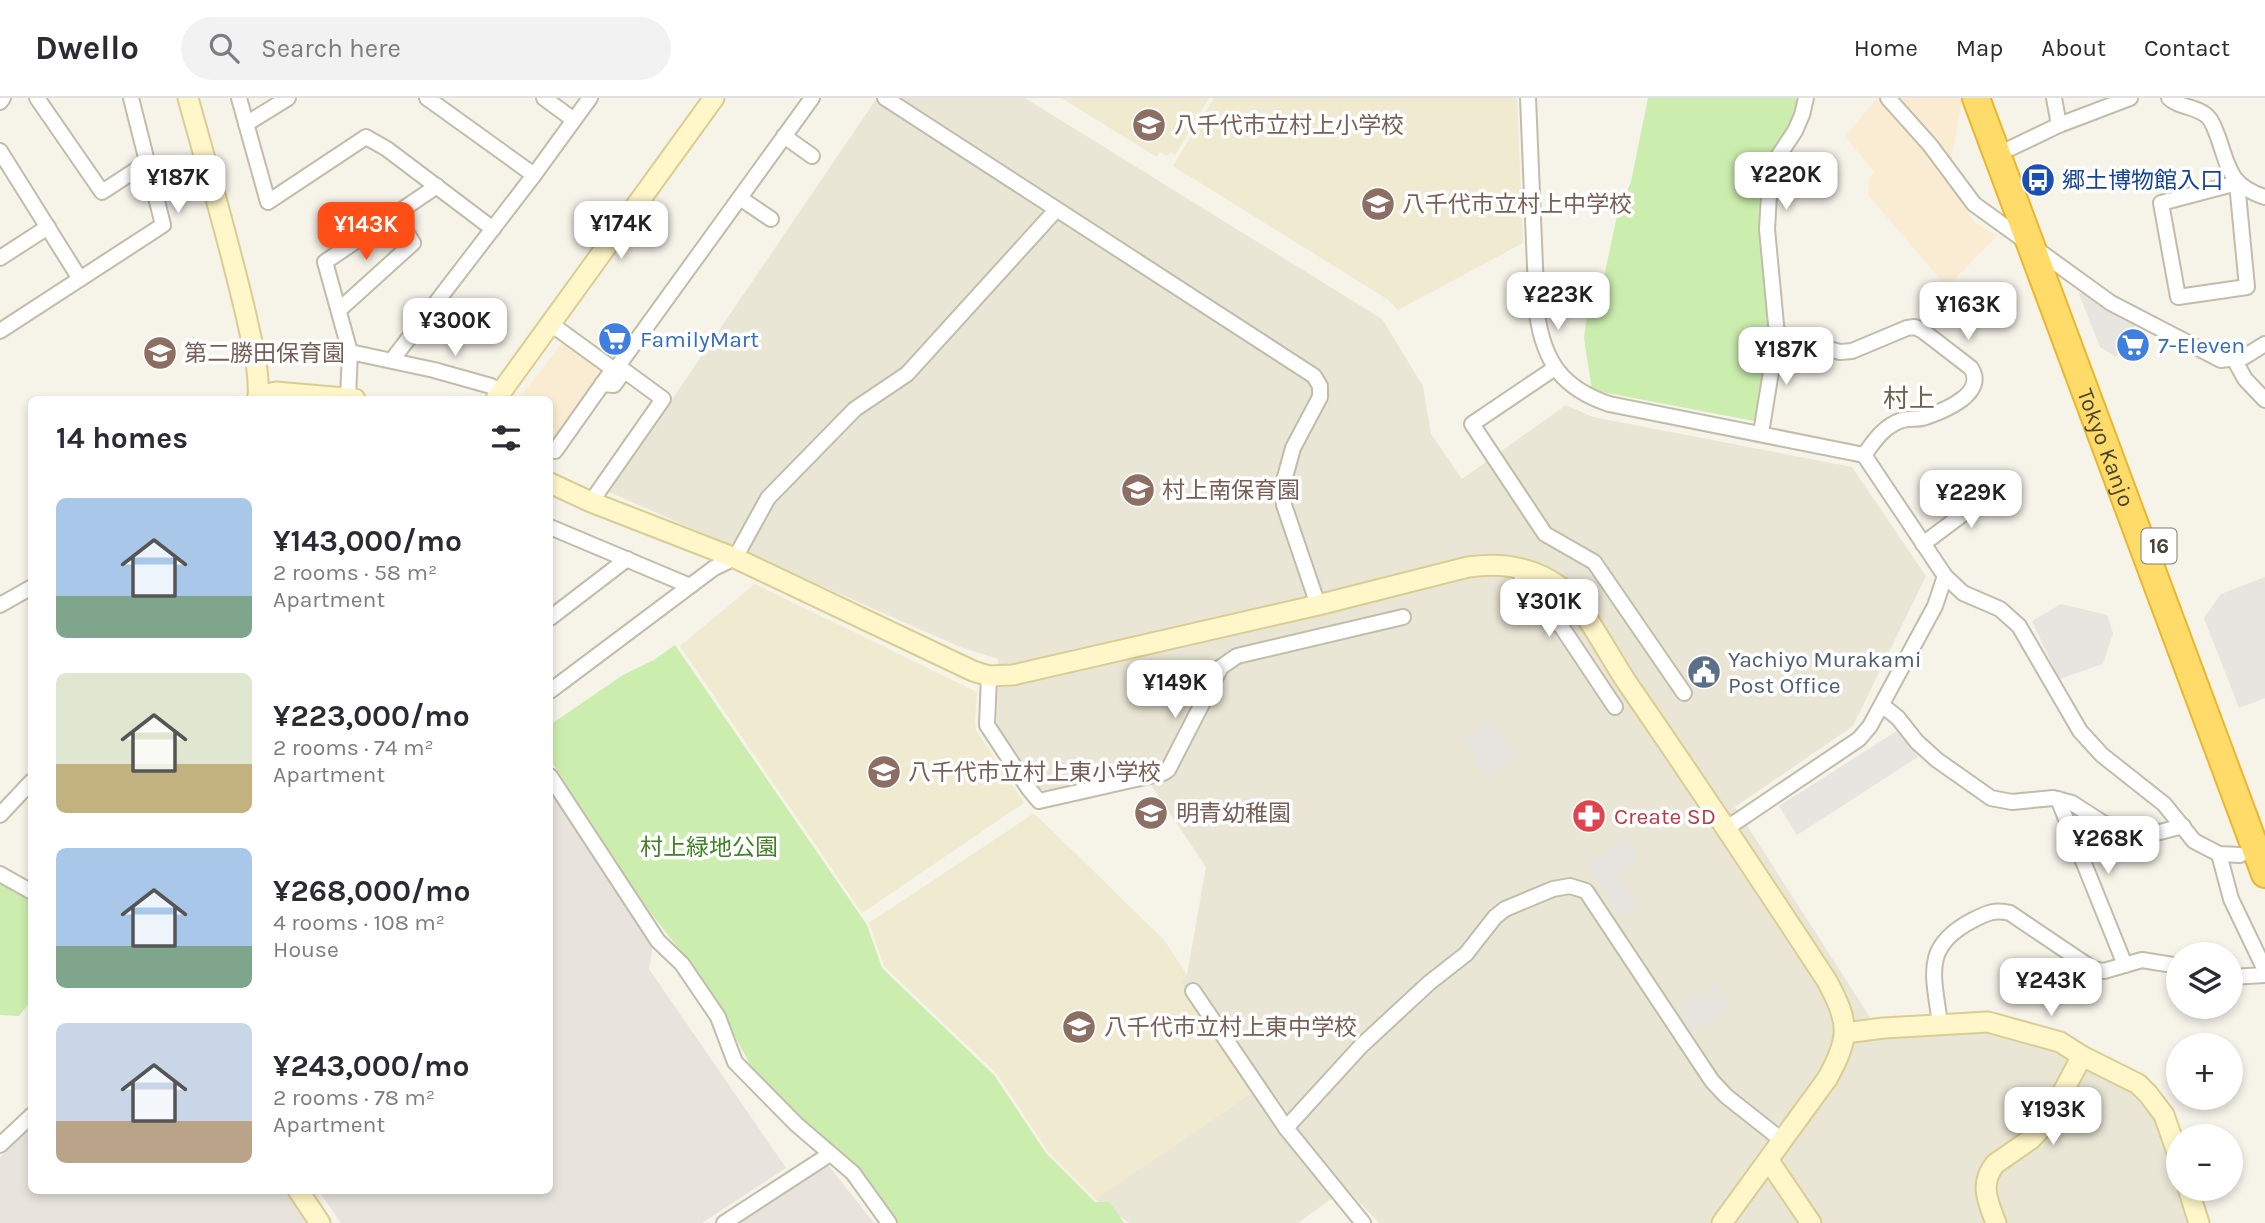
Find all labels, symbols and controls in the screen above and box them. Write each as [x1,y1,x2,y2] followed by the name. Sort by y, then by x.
[181,17,671,80] search box
[35,29,139,67] text: Dwello
[205,29,243,67] icon: search
[261,33,401,64] text: Search here
[1854,34,1918,62] text: Home
[1956,34,2003,62] text: Map
[2041,34,2106,62] text: About
[2144,34,2230,62] text: Contact
[1130,106,1168,144] school or university icon: 八千代市立村上小学校
[1174,112,1404,139] place label: 八千代市立村上小学校
[1737,152,1835,212] pin: ¥220K
[129,156,227,215] pin: ¥187K
[1751,161,1821,188] text: ¥220K
[2019,161,2057,199] bus stop icon: 郷土博物館入口
[146,164,210,191] text: ¥187K
[2062,167,2223,194] place label: 郷土博物館入口
[1359,185,1397,223] school or university icon: 八千代市立村上中学校
[1402,191,1632,218] place label: 八千代市立村上中学校
[317,202,415,262] pin: ¥143K
[572,202,670,261] pin: ¥174K
[590,210,652,237] text: ¥174K
[334,211,398,238] text: ¥143K
[1509,272,1607,332] pin: ¥223K
[1523,281,1593,308] text: ¥223K
[1919,282,2017,342] pin: ¥163K
[1936,291,2001,318] text: ¥163K
[406,299,504,358] pin: ¥300K
[419,307,491,334] text: ¥300K
[596,320,634,358] supermarket icon: FamilyMart
[640,326,759,353] place label: FamilyMart
[2114,326,2152,364] supermarket icon: 7-Eleven
[1737,328,1835,387] pin: ¥187K
[2158,332,2245,359] place label: 7-Eleven
[141,334,179,372] school or university icon: 第二勝田保育園
[1754,336,1818,363] text: ¥187K
[184,340,345,367] place label: 第二勝田保育園
[1883,383,1935,414] district label: 村上
[2072,385,2140,510] street label: Tokyo Kanjo
[487,419,525,457] icon: filters
[56,420,188,456] text: 14 homes
[1922,470,2020,530] pin: ¥229K
[1119,471,1157,509] school or university icon: 村上南保育園
[1162,477,1300,504] place label: 村上南保育園
[1936,479,2006,506] text: ¥229K
[273,523,462,559] text: ¥143,000/mo
[112,526,196,610] icon: home
[2142,528,2176,564] road number: 16
[273,559,437,586] text: 2 rooms · 58 m²
[1500,580,1598,639] pin: ¥301K
[273,586,385,613] text: Apartment
[1516,588,1582,615] text: ¥301K
[1728,646,1922,699] place label: Yachiyo Murakami Post Office
[1685,653,1723,691] public building icon: Yachiyo Murakami Post Office
[1126,660,1224,720] pin: ¥149K
[1143,669,1207,696] text: ¥149K
[273,698,470,734] text: ¥223,000/mo
[112,701,196,785] icon: home
[273,734,434,761] text: 2 rooms · 74 m²
[865,753,903,791] school or university icon: 八千代市立村上東小学校
[908,759,1161,786] place label: 八千代市立村上東小学校
[273,761,385,788] text: Apartment
[1132,794,1170,832] school or university icon: 明青幼稚園
[1570,797,1608,835] pharmacy icon: Create SD
[1176,800,1291,827] place label: 明青幼稚園
[1614,803,1716,830] place label: Create SD
[2059,816,2157,876] pin: ¥268K
[2072,825,2144,852] text: ¥268K
[640,834,778,861] park label: 村上緑地公園
[273,873,470,909] text: ¥268,000/mo
[112,876,196,960] icon: home
[273,909,445,936] text: 4 rooms · 108 m²
[273,936,339,963] text: House
[2166,942,2243,1201] map controls
[2166,942,2243,1019] button: layers
[2002,958,2100,1018] pin: ¥243K
[2016,967,2086,994] text: ¥243K
[1060,1008,1098,1046] school or university icon: 八千代市立村上東中学校
[1104,1014,1357,1041] place label: 八千代市立村上東中学校
[2166,1033,2243,1110] button: +
[273,1048,469,1084] text: ¥243,000/mo
[112,1051,196,1135] icon: home
[273,1084,435,1111] text: 2 rooms · 78 m²
[2004,1088,2102,1147] pin: ¥193K
[2020,1096,2086,1123] text: ¥193K
[273,1111,385,1138] text: Apartment
[2166,1124,2243,1201] button: −

